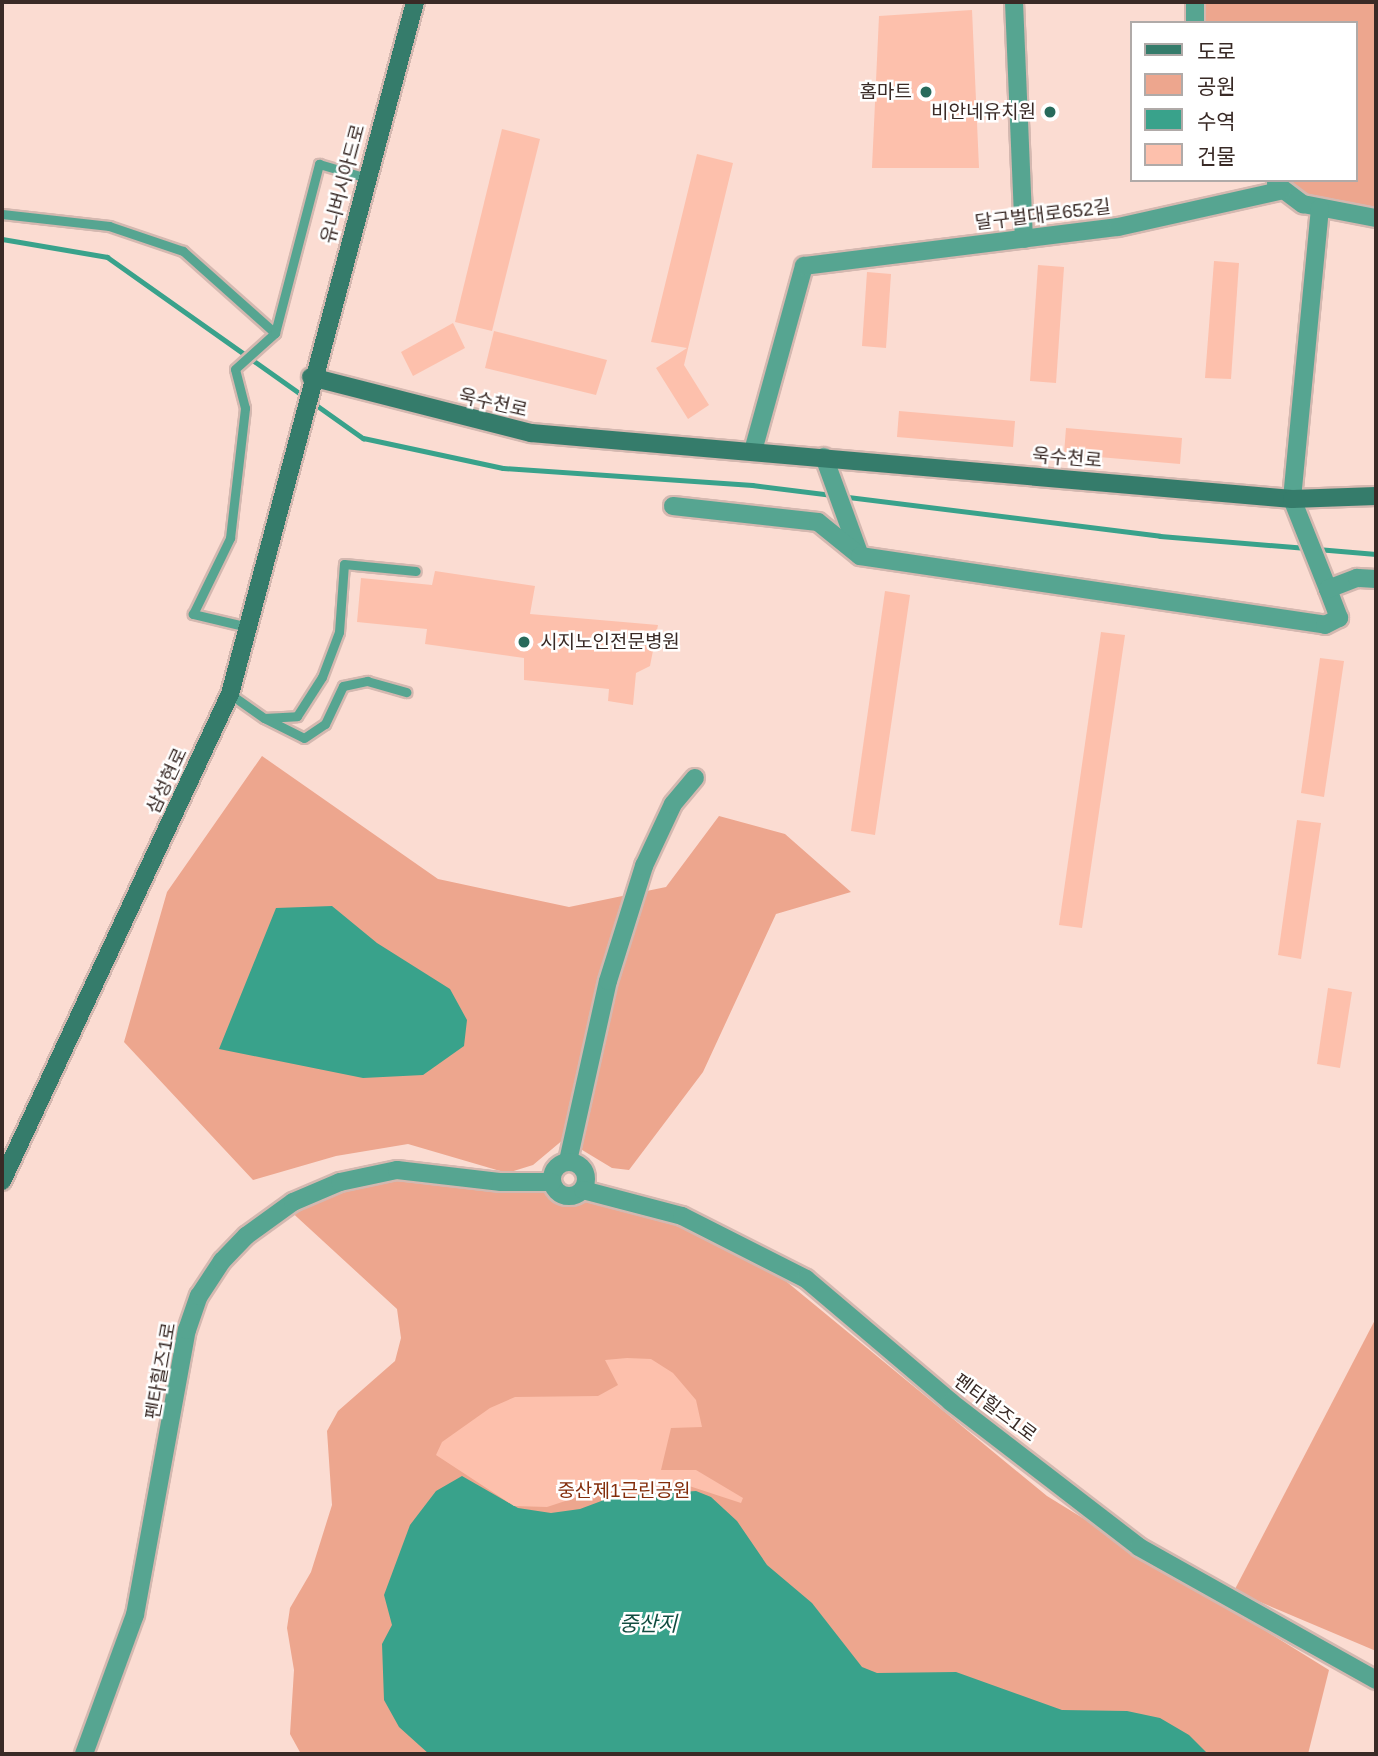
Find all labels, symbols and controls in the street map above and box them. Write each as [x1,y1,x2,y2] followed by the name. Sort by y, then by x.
[1130,21,1357,182] legend
[1197,40,1236,63] text: 도로
[1197,75,1236,98] text: 공원
[860,81,912,103] place label: 홈마트
[918,84,934,100] marker: 홈마트
[931,101,1036,123] place label: 비안네유치원
[1042,104,1058,120] marker: 비안네유치원
[1197,110,1236,133] text: 수역
[316,122,370,246] street label: 유니버시아드로
[1197,145,1236,168] text: 건물
[974,195,1112,235] street label: 달구벌대로652길
[456,384,530,422] street label: 욱수천로
[1031,444,1103,472] street label: 욱수천로
[540,631,680,653] place label: 시지노인전문병원
[514,632,534,652] marker: 시지노인전문병원
[142,744,192,818] street label: 삼성현로
[141,1321,181,1421] street label: 펜타힐즈1로
[949,1369,1041,1447] street label: 펜타힐즈1로
[558,1480,690,1502] park label: 중산제1근린공원
[619,1611,677,1637] water label: 중산지

